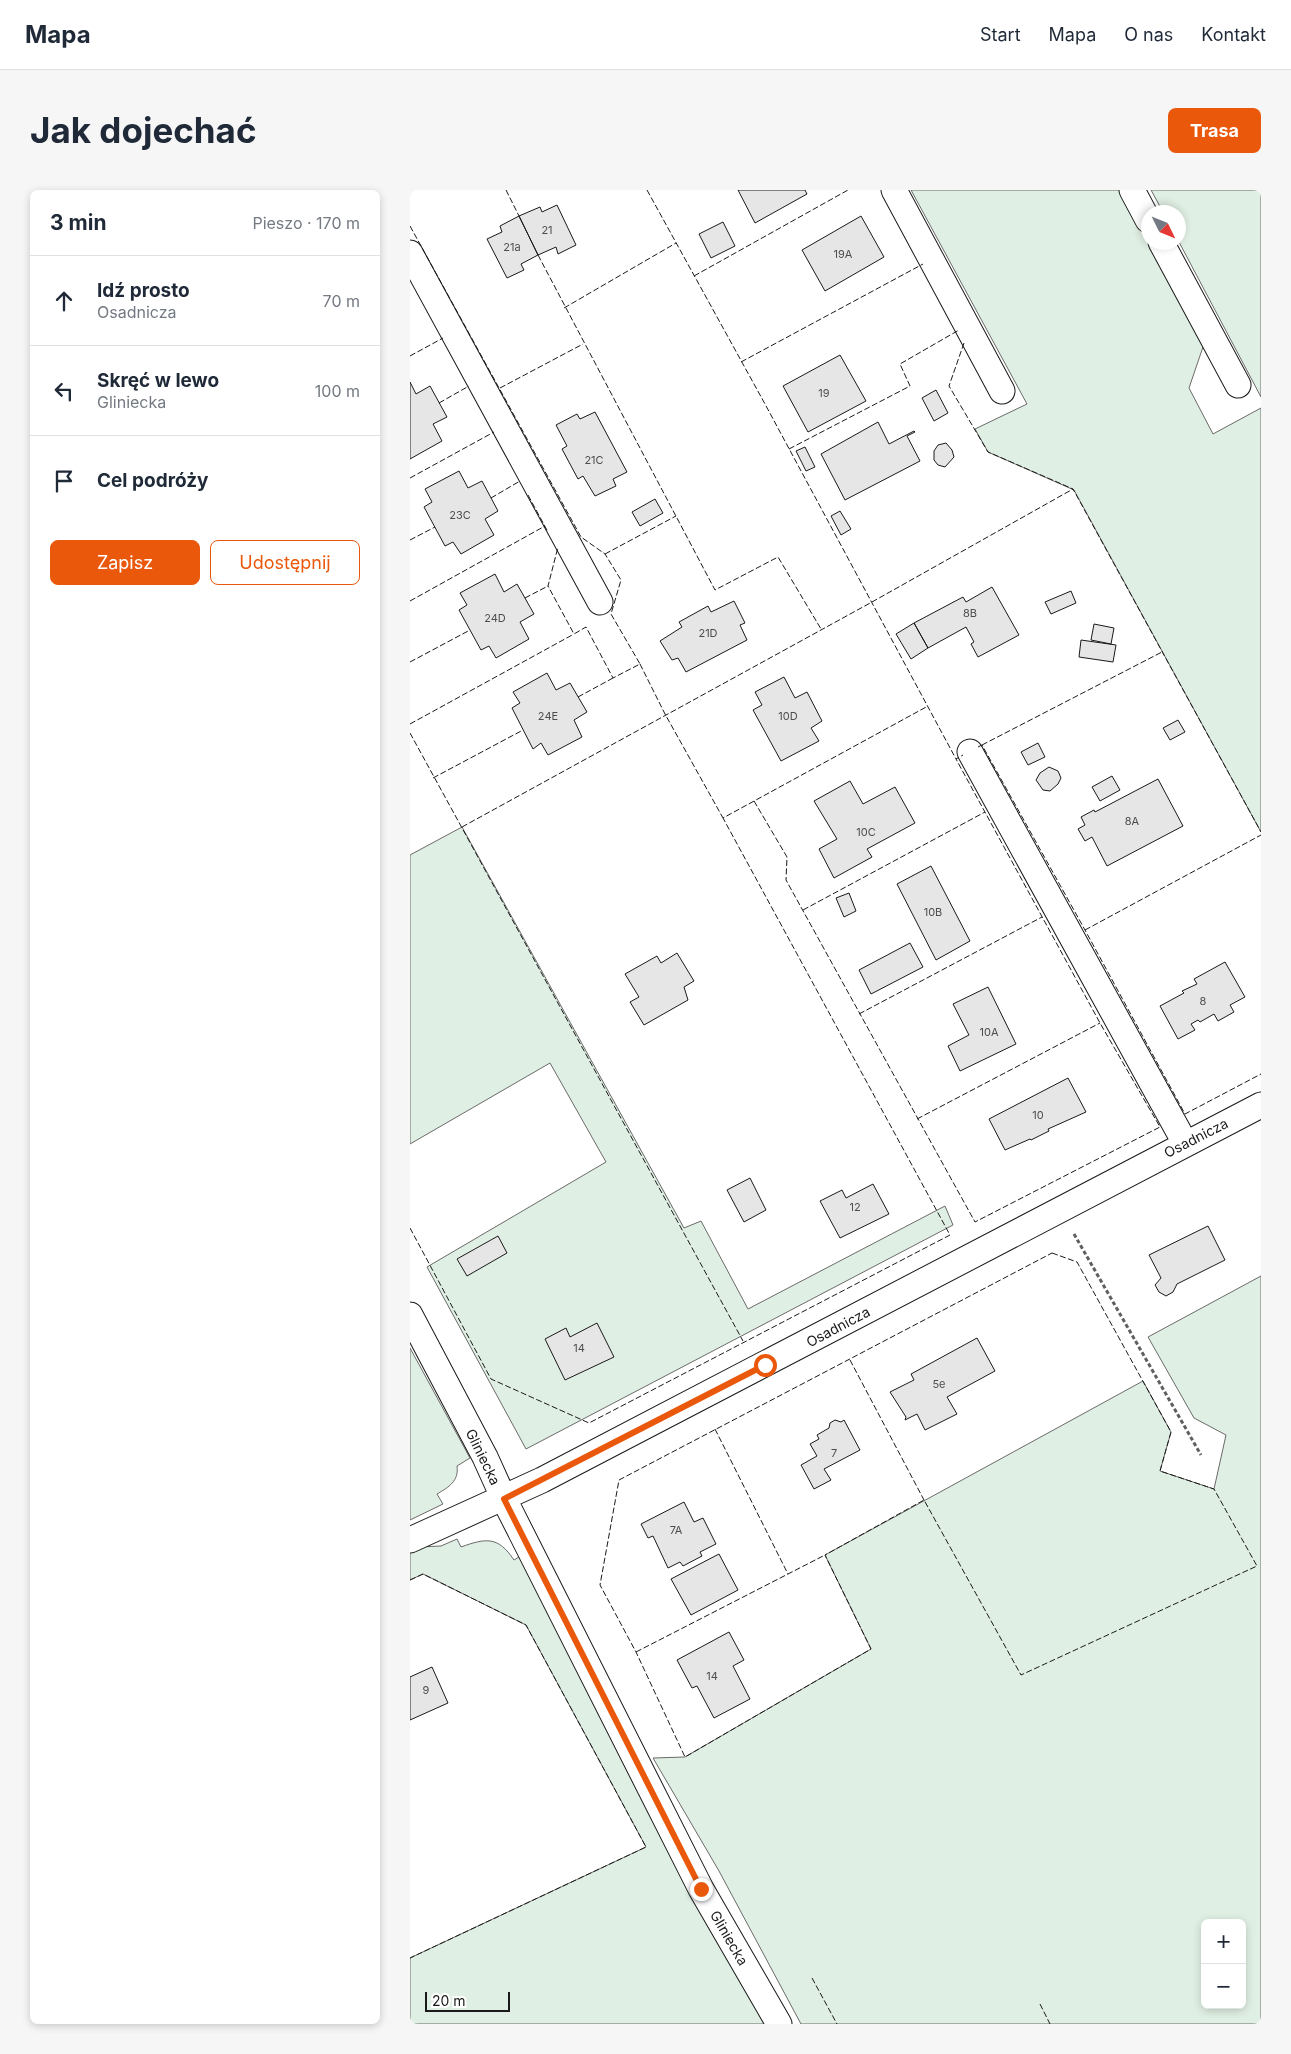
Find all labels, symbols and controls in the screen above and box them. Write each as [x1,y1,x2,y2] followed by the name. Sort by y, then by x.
[25,20,91,49] text: Mapa
[980,24,1021,45] text: Start
[1049,24,1096,45] text: Mapa
[1124,24,1173,45] text: O nas
[1201,24,1266,45] text: Kontakt
[1168,108,1261,153] button: Trasa
[30,109,257,151] text: Jak dojechać
[1141,205,1186,250] north arrow
[50,210,106,235] text: 3 min
[252,213,360,233] text: Pieszo · 170 m
[541,223,553,237] house number: 21
[503,240,521,254] house number: 21a
[834,247,853,261] house number: 19A
[97,279,190,302] text: Idź prosto
[50,287,78,315] icon: ahead
[323,291,360,311] text: 70 m
[97,302,177,322] text: Osadnicza
[97,369,219,392] text: Skręć w lewo
[50,377,78,405] icon: left
[315,381,360,401] text: 100 m
[818,386,830,400] house number: 19
[97,392,166,412] text: Gliniecka
[584,453,604,467] house number: 21C
[50,467,78,495] icon: arrive
[97,469,209,492] text: Cel podróży
[449,508,471,522] house number: 23C
[50,540,200,585] button: Zapisz
[210,540,360,585] button: Udostępnij
[963,606,977,620] house number: 8B
[484,611,506,625] house number: 24D
[698,626,718,640] house number: 21D
[538,709,558,723] house number: 24E
[778,709,798,723] house number: 10D
[1125,814,1140,828] house number: 8A
[856,825,876,839] house number: 10C
[924,905,942,919] house number: 10B
[1200,994,1207,1008] house number: 8
[979,1025,999,1039] house number: 10A
[1032,1108,1044,1122] house number: 10
[1161,1114,1231,1161] street label: Osadnicza
[849,1200,861,1214] house number: 12
[803,1303,872,1350] street label: Osadnicza
[573,1341,585,1355] house number: 14
[754,1354,777,1377] route start
[932,1377,946,1391] house number: 5e
[463,1426,504,1488] street label: Gliniecka
[831,1446,837,1460] house number: 7
[670,1523,683,1537] house number: 7A
[706,1669,718,1683] house number: 14
[423,1683,430,1697] house number: 9
[690,1878,713,1901] route end
[707,1907,752,1968] street label: Gliniecka
[1201,1919,1246,2009] map controls
[1201,1919,1246,1964] button: +
[1201,1964,1246,2009] button: −
[425,1989,510,2012] scale bar
[432,1992,466,2009] text: 20 m

